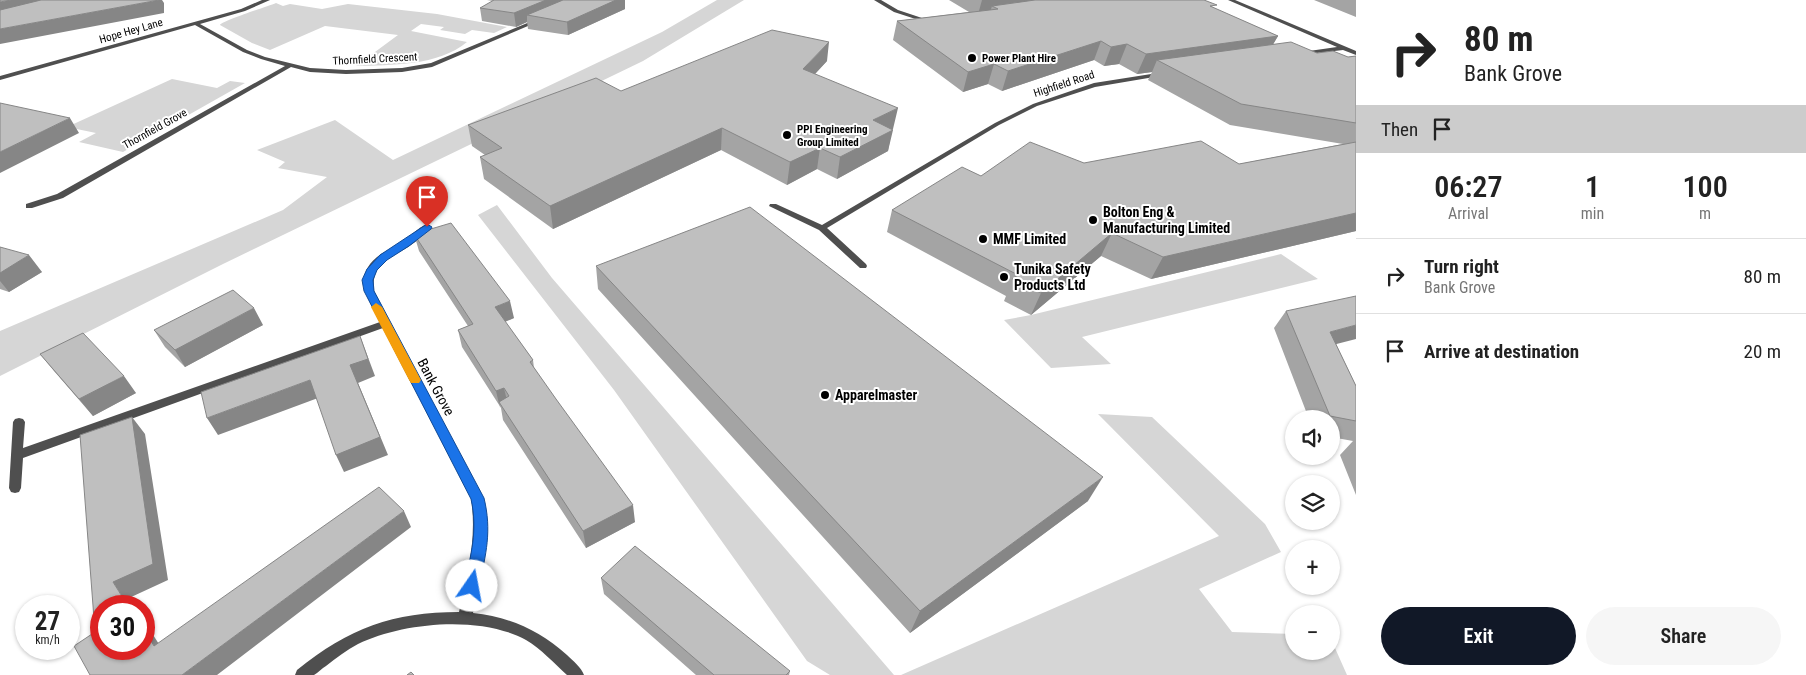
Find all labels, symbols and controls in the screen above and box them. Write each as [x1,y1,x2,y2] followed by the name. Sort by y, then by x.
[98,16,164,46] street label: Hope Hey Lane
[1464,19,1533,60] text: 80 m
[1381,20,1446,85] icon: right
[332,50,418,68] street label: Thornfield Crescent
[966,52,978,64] marker: Power Plant Hire
[982,52,1056,65] place label: Power Plant Hire
[1464,61,1562,86] text: Bank Grove
[1032,68,1096,100] street label: Highfield Road
[121,106,189,152] street label: Thornfield Grove
[1428,115,1456,143] icon: arrive
[1381,118,1418,141] text: Then
[797,123,867,149] place label: PPI Engineering Group Limited
[781,129,793,141] marker: PPI Engineering Group Limited
[1434,169,1503,204] text: 06:27
[1585,169,1600,204] text: 1
[1682,169,1728,204] text: 100
[406,176,448,227] pin
[413,183,441,211] icon: arrive
[1103,204,1230,236] place label: Bolton Eng & Manufacturing Limited
[1448,204,1489,223] text: Arrival
[1581,204,1604,223] text: min
[1699,204,1711,223] text: m
[1087,214,1099,226] marker: Bolton Eng & Manufacturing Limited
[993,231,1066,247] place label: MMF Limited
[977,233,989,245] marker: MMF Limited
[1424,255,1499,278] text: Turn right
[1014,261,1092,293] place label: Tunika Safety Products Ltd
[1381,262,1409,290] icon: right
[1744,265,1781,288] text: 80 m
[998,271,1010,283] marker: Tunika Safety Products Ltd
[1424,278,1495,297] text: Bank Grove
[1381,337,1409,365] icon: arrive
[1424,340,1579,363] text: Arrive at destination
[1744,340,1781,363] text: 20 m
[414,356,458,419] street label: Bank Grove
[835,387,918,403] place label: Apparelmaster
[819,389,831,401] marker: Apparelmaster
[1285,410,1340,660] map controls
[1285,410,1340,465] button: sound
[1285,475,1340,530] button: layers
[1285,540,1340,595] button: +
[445,559,497,611] position arrow
[90,595,155,660] speed limit sign: 30
[1285,605,1340,660] button: −
[35,607,60,636] text: 27
[1381,607,1576,665] button: Exit
[1586,607,1781,665] button: Share
[35,633,60,647] text: km/h

